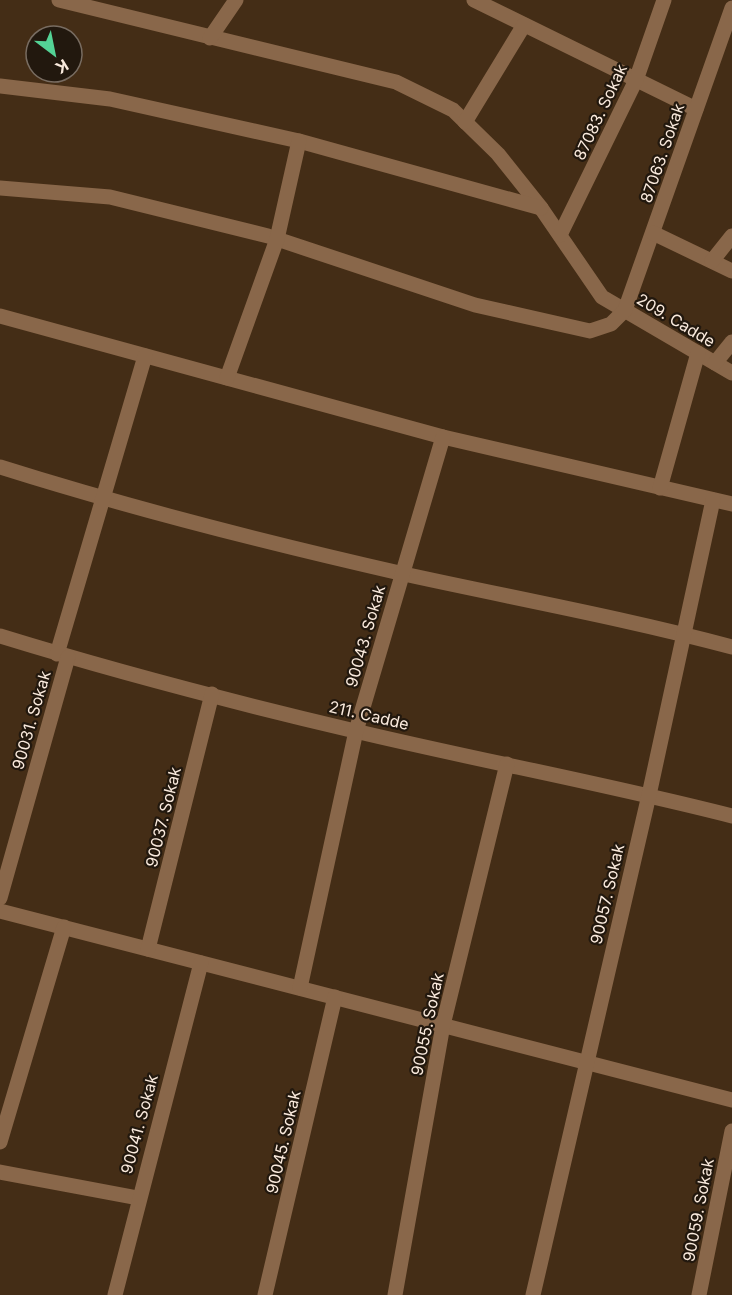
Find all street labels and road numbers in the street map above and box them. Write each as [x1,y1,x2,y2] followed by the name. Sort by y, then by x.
[569,61,631,163] street label: 87083. Sokak
[636,100,688,205] street label: 87063. Sokak
[633,289,719,351] street label: 209. Cadde
[341,582,389,689] street label: 90043. Sokak
[7,668,55,772] street label: 90031. Sokak
[327,696,411,734] street label: 211. Cadde
[141,765,185,869] street label: 90037. Sokak
[586,842,628,946] street label: 90057. Sokak
[406,971,448,1077] street label: 90055. Sokak
[116,1072,162,1176] street label: 90041. Sokak
[261,1088,305,1196] street label: 90045. Sokak
[678,1156,718,1263] street label: 90059. Sokak

